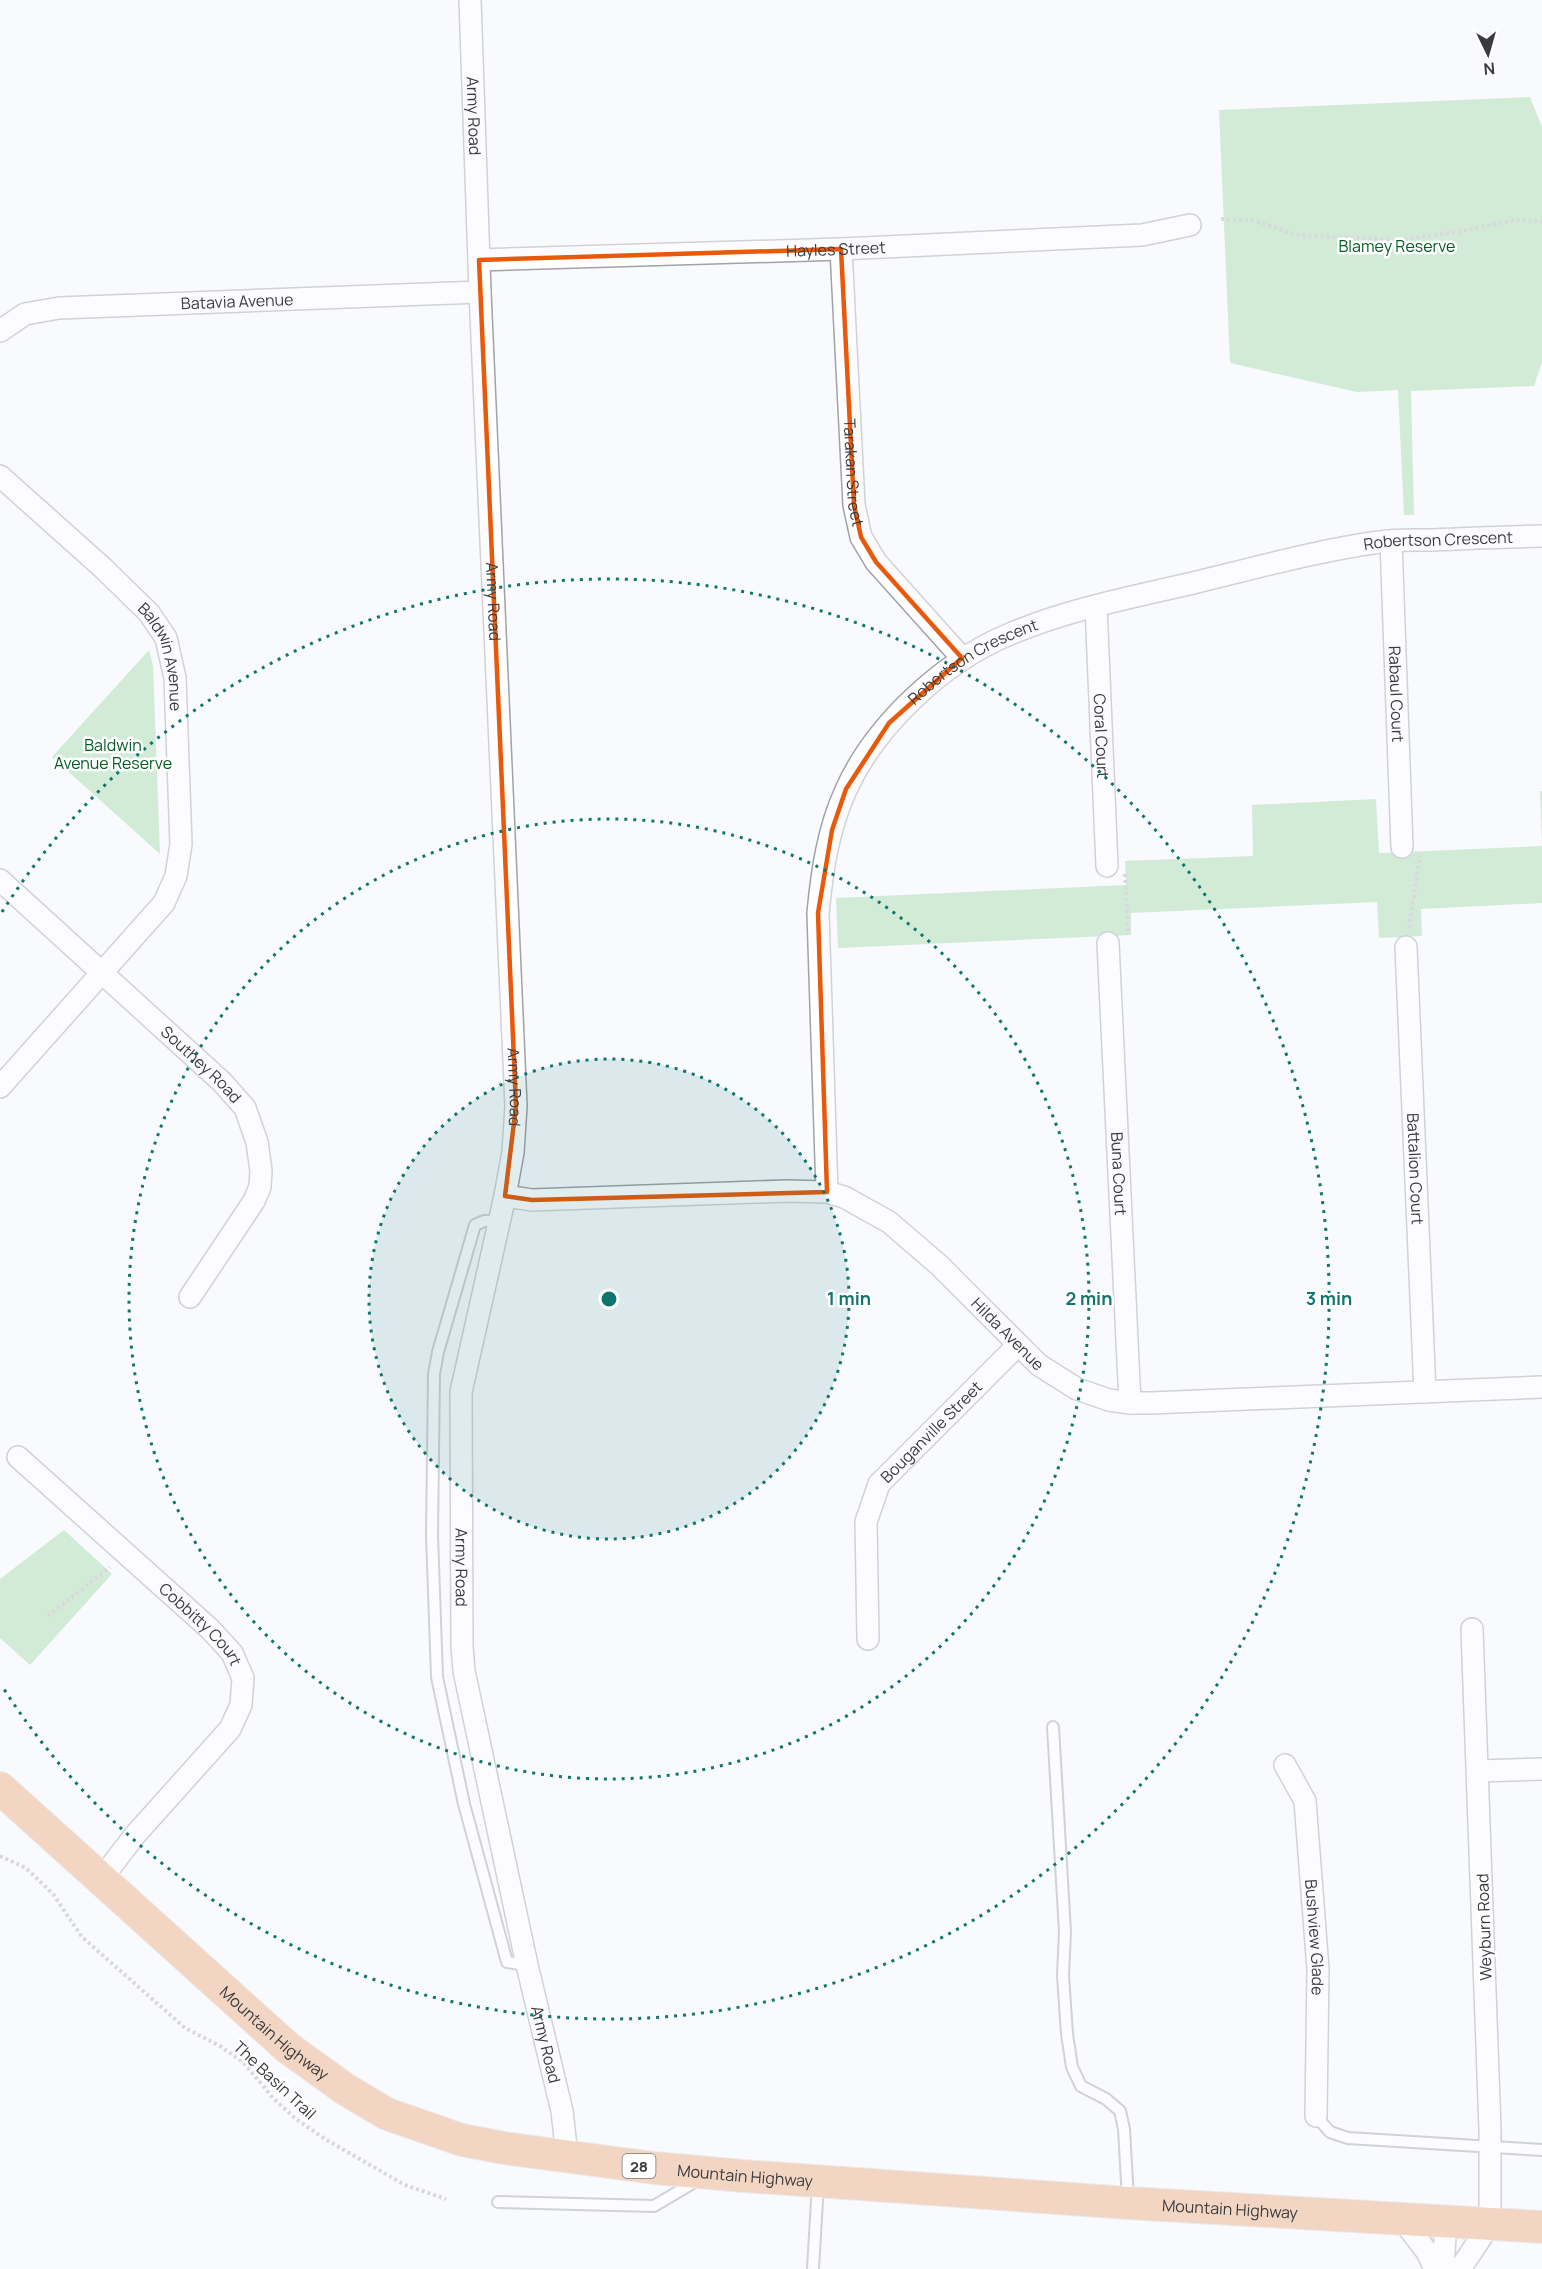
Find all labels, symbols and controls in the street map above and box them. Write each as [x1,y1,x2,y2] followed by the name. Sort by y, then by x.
[1458,24,1518,84] north arrow
[1483,57,1496,80] text: N
[462,76,486,156] street label: Army Road
[1339,235,1455,257] park label: Blamey Reserve
[786,236,886,262] street label: Hayles Street
[180,288,294,314] street label: Batavia Avenue
[839,418,869,529] street label: Tarakan Street
[1362,526,1513,555] street label: Robertson Crescent
[481,562,506,641] street label: Army Road
[133,597,187,711] street label: Baldwin Avenue
[903,613,1041,709] street label: Robertson Crescent
[1384,645,1409,742] street label: Rabaul Court
[1089,693,1114,779] street label: Coral Court
[54,734,172,774] park label: Baldwin Avenue Reserve
[156,1021,247,1108] street label: Southey Road
[502,1047,527,1127] street label: Army Road
[1402,1112,1429,1225] street label: Battalion Court
[1106,1131,1132,1216] street label: Buna Court
[827,1286,871,1310] text: 1 min
[1066,1286,1112,1310] text: 2 min
[1306,1286,1352,1310] text: 3 min
[599,1289,619,1309] centre of rings
[967,1293,1049,1375] street label: Hilda Avenue
[875,1376,987,1488] street label: Bouganville Street
[451,1528,473,1607] street label: Army Road
[154,1578,247,1669] street label: Cobbitty Court
[1471,1873,1497,1981] street label: Weyburn Road
[1300,1879,1329,1996] street label: Bushview Glade
[215,1981,334,2085] street label: Mountain Highway
[526,2003,566,2085] street label: Army Road
[229,2036,321,2124] street label: The Basin Trail
[622,2154,656,2178] road number: 28
[676,2159,814,2192] street label: Mountain Highway
[1161,2194,1299,2224] street label: Mountain Highway

